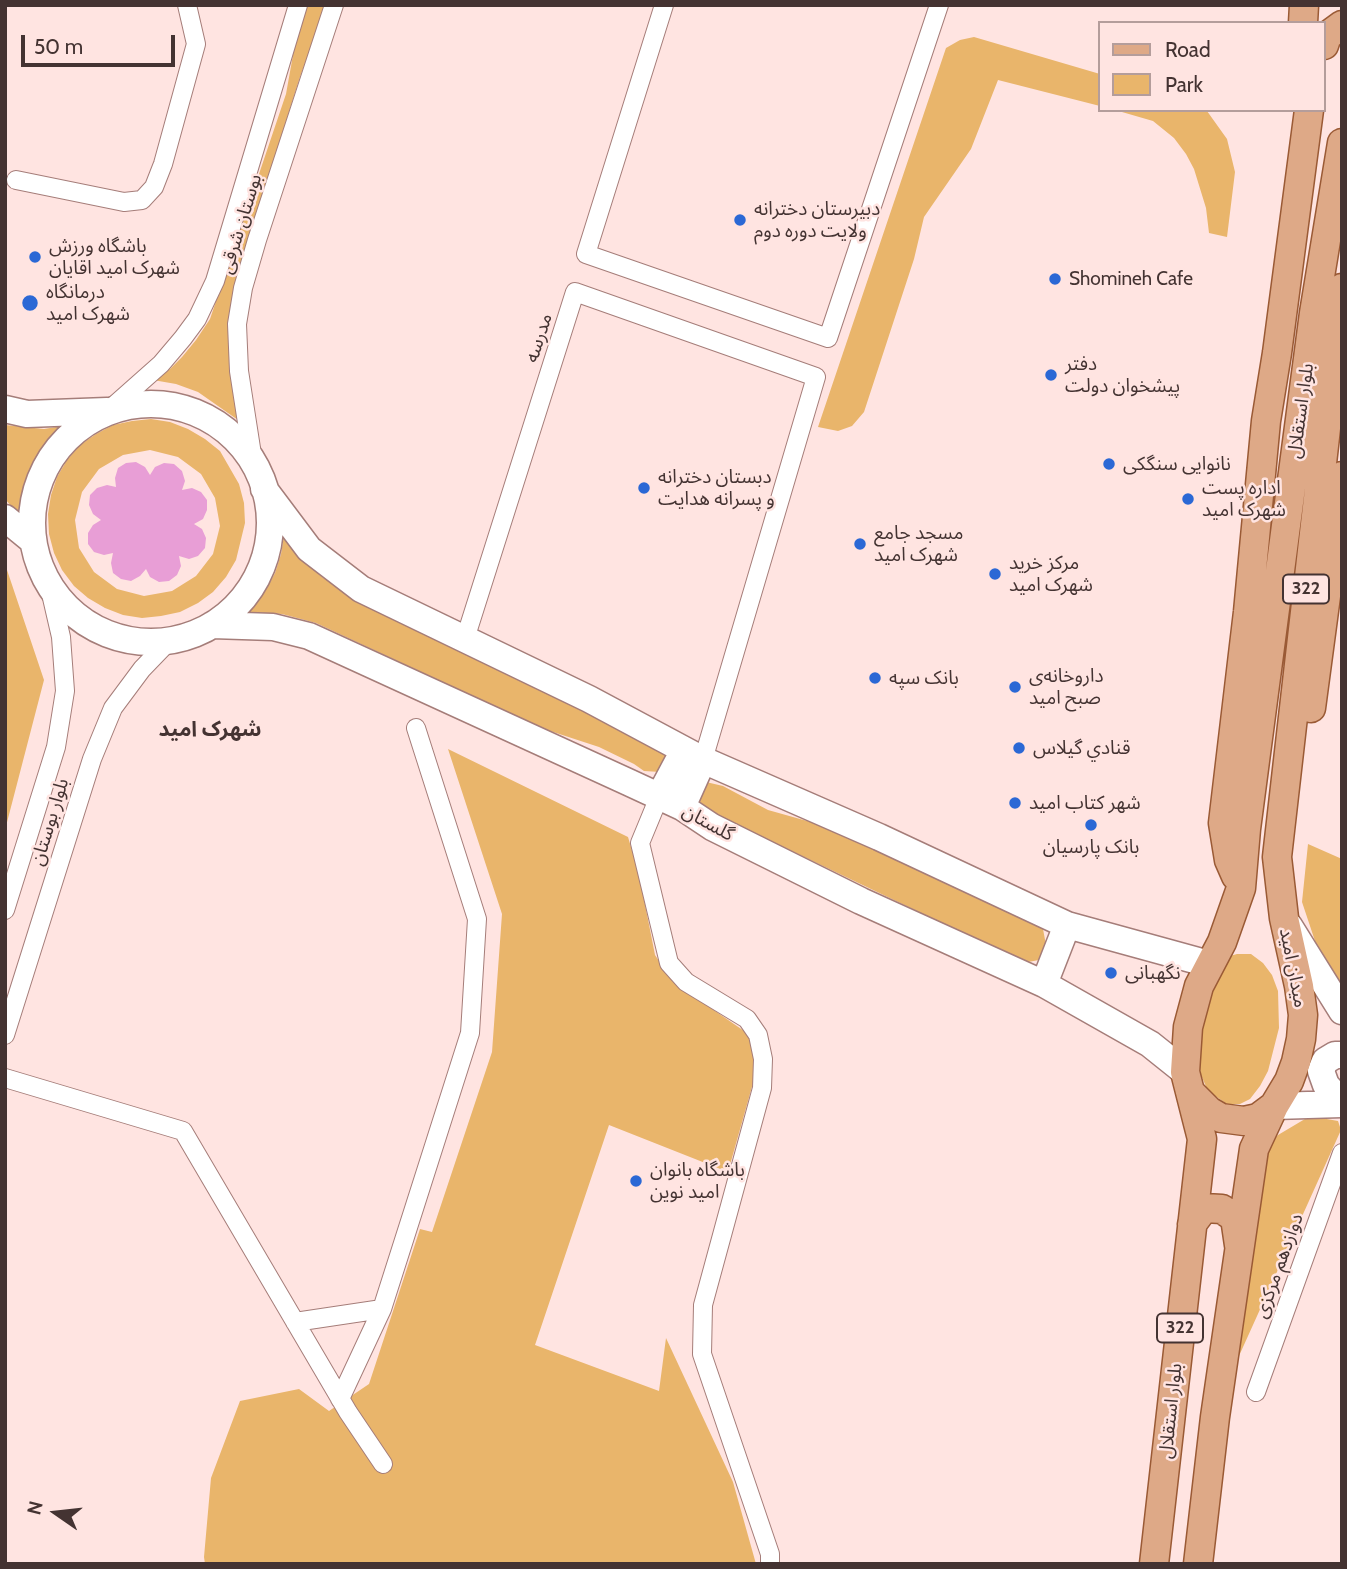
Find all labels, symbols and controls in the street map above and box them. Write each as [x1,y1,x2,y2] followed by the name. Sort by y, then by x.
[24,21,178,65] scale bar
[1098,21,1326,112] legend
[34,34,83,59] text: 50 m
[1165,37,1211,62] text: Road
[1165,72,1203,97] text: Park
[215,171,267,277] street label: بوستان شرقی
[754,198,880,242] place label: دبیرستان دخترانه ولایت دوره دوم
[732,212,748,228] marker: دبیرستان دخترانه ولایت دوره دوم
[49,235,180,279] place label: باشگاه ورزش شهرک امید اقایان
[27,249,43,265] marker: باشگاه ورزش شهرک امید اقایان
[1069,268,1193,290] place label: Shomineh Cafe
[1047,271,1063,287] marker: Shomineh Cafe
[46,281,130,325] place label: درمانگاه شهرک امید
[20,293,40,313] marker: درمانگاه شهرک امید
[520,310,558,366] street label: مدرسه
[1065,353,1180,397] place label: دفتر پیشخوان دولت
[1283,362,1319,460] street label: بلوار استقلال
[1043,367,1059,383] marker: دفتر پیشخوان دولت
[1123,453,1231,475] place label: نانوایی سنگکی
[1101,456,1117,472] marker: نانوایی سنگکی
[658,466,775,510] place label: دبستان دخترانه و پسرانه هدایت
[1202,477,1286,521] place label: اداره پست شهرک امید
[636,480,652,496] marker: دبستان دخترانه و پسرانه هدایت
[1180,491,1196,507] marker: اداره پست شهرک امید
[874,522,963,566] place label: مسجد جامع شهرک امید
[852,536,868,552] marker: مسجد جامع شهرک امید
[1009,552,1093,596] place label: مرکز خرید شهرک امید
[987,566,1003,582] marker: مرکز خرید شهرک امید
[1283,574,1329,604] road number: 322
[1029,665,1104,709] place label: داروخانه‌ی صبح امید
[889,667,959,689] place label: بانک سپه
[867,670,883,686] marker: بانک سپه
[1007,679,1023,695] marker: داروخانه‌ی صبح امید
[159,717,261,743] district label: شهرک امید
[1033,737,1131,759] place label: قنادي گيلاس
[1011,740,1027,756] marker: قنادي گيلاس
[26,776,74,868] street label: بلوار بوستان
[1029,792,1141,814] place label: شهر کتاب امید
[1007,795,1023,811] marker: شهر کتاب امید
[678,800,738,846] street label: گلستان
[1083,817,1099,833] marker: بانک پارسیان
[1043,836,1139,858] place label: بانک پارسیان
[1274,926,1312,1010] street label: میدان امید
[1125,962,1181,984] place label: نگهبانی
[1103,965,1119,981] marker: نگهبانی
[650,1159,745,1203] place label: باشگاه بانوان امید نوین
[628,1173,644,1189] marker: باشگاه بانوان امید نوین
[1249,1210,1309,1322] street label: دوازدهم مرکزی
[1157,1314,1203,1343] road number: 322
[1155,1362,1187,1460] street label: بلوار استقلال
[21,1478,91,1548] north arrow
[22,1498,48,1517] text: N

